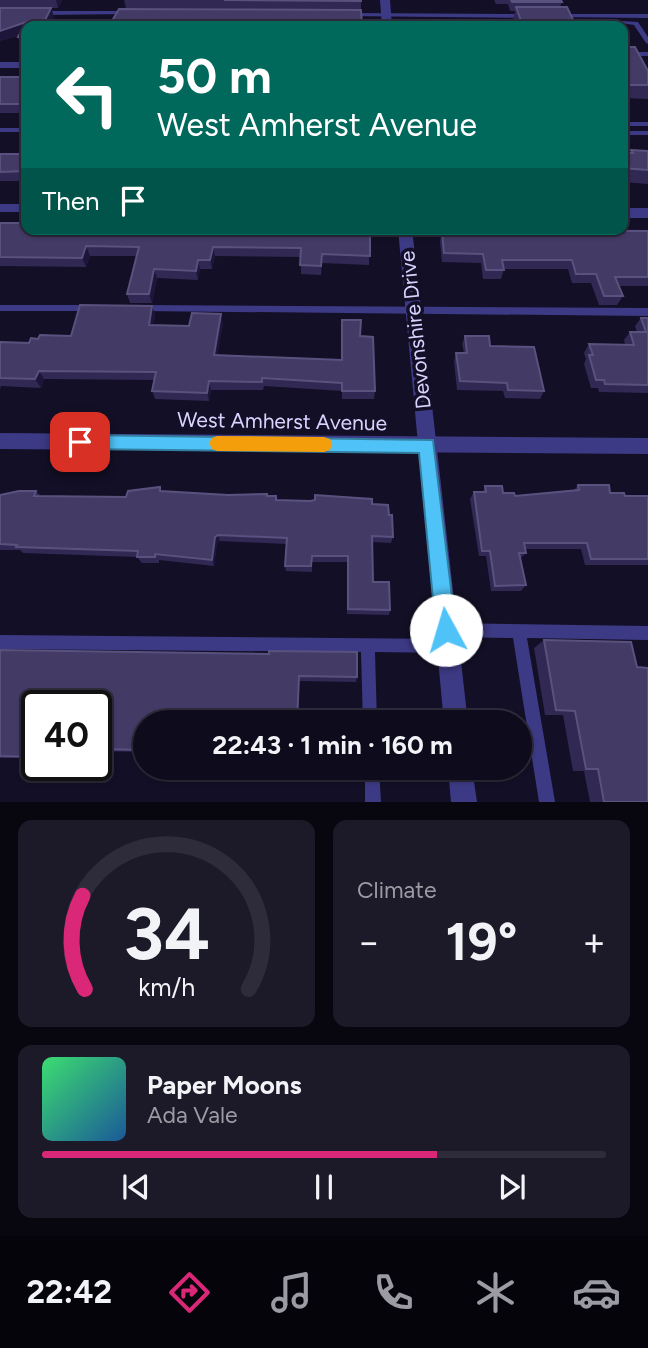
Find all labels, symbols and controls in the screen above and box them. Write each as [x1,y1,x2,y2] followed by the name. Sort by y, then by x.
[157,46,272,105] text: 50 m
[42,49,133,140] icon: left
[157,106,477,144] text: West Amherst Avenue
[114,182,152,220] icon: arrive
[42,185,100,217] text: Then
[394,250,436,410] street label: Devonshire Drive
[177,407,387,435] street label: West Amherst Avenue
[50,412,110,472] pin
[61,423,99,461] icon: arrive
[409,593,483,667] position arrow
[21,690,112,781] speed limit sign: 40
[212,729,453,761] text: 22:43 · 1 min · 160 m
[357,876,436,904] text: Climate
[123,891,210,978] text: 34
[446,911,517,973] text: 19°
[357,919,381,965] text: −
[582,919,606,965] text: +
[138,972,195,1002] text: km/h
[147,1069,302,1101] text: Paper Moons
[147,1101,238,1129] text: Ada Vale
[117,1168,155,1206] icon: previous
[305,1168,343,1206] icon: pause
[493,1168,531,1206] icon: next
[165,1268,214,1317] icon: directions
[267,1268,316,1317] icon: music
[369,1268,418,1317] icon: phone
[471,1268,520,1317] icon: climate
[572,1268,621,1317] icon: car
[26,1273,112,1311] text: 22:42

